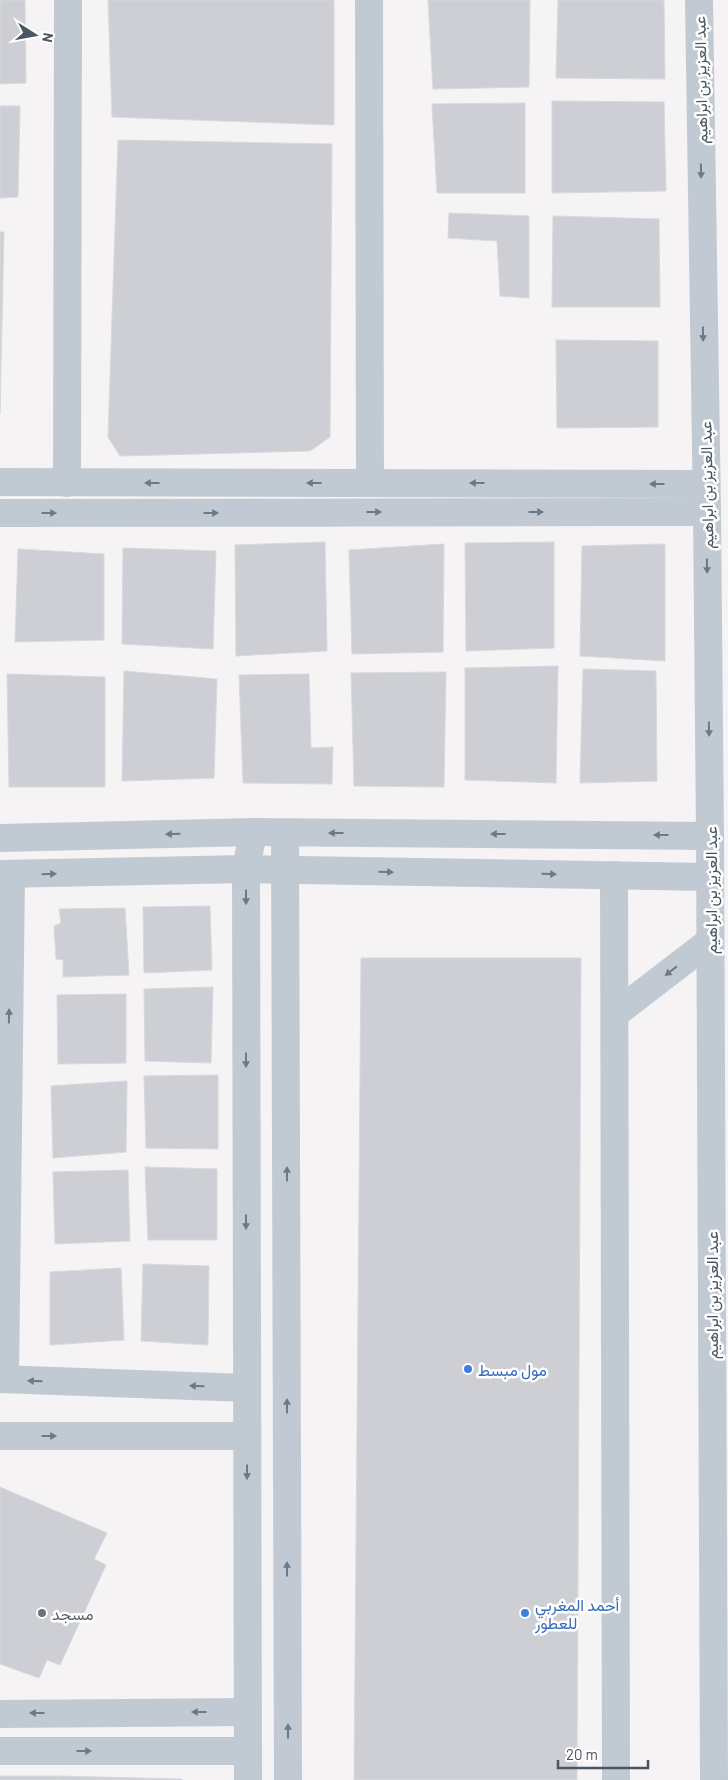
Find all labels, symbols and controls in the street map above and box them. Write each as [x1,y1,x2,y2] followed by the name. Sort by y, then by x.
[10,10,60,60] north arrow
[689,16,713,144] street label: عبد العزيز بن ابراهيم
[39,31,57,44] text: N
[697,163,705,179] one-way arrow
[700,326,708,342] one-way arrow
[695,421,719,549] street label: عبد العزيز بن ابراهيم
[144,479,160,487] one-way arrow
[306,479,322,487] one-way arrow
[469,479,485,487] one-way arrow
[649,479,665,487] one-way arrow
[366,508,382,516] one-way arrow
[528,508,544,516] one-way arrow
[41,509,57,517] one-way arrow
[203,509,219,517] one-way arrow
[703,558,711,574] one-way arrow
[705,721,713,737] one-way arrow
[701,826,722,954] street label: عبد العزيز بن ابراهيم
[328,829,344,837] one-way arrow
[165,830,181,838] one-way arrow
[490,830,506,838] one-way arrow
[653,831,669,839] one-way arrow
[378,868,394,876] one-way arrow
[41,870,57,878] one-way arrow
[541,871,557,879] one-way arrow
[242,889,250,905] one-way arrow
[665,965,678,976] one-way arrow
[5,1008,13,1024] one-way arrow
[242,1052,250,1068] one-way arrow
[282,1166,290,1182] one-way arrow
[242,1214,250,1230] one-way arrow
[702,1231,723,1359] street label: عبد العزيز بن ابراهيم
[478,1360,547,1381] place label: مول مبسط
[462,1363,474,1375] marker: مول مبسط
[27,1376,43,1384] one-way arrow
[189,1382,205,1390] one-way arrow
[283,1398,291,1414] one-way arrow
[41,1432,57,1440] one-way arrow
[243,1464,251,1480] one-way arrow
[283,1561,291,1577] one-way arrow
[534,1595,620,1634] place label: أحمد المغربي للعطور
[52,1604,93,1624] place label: مسجد
[36,1607,48,1619] marker: مسجد
[519,1607,531,1619] marker: أحمد المغربي للعطور
[191,1708,207,1716] one-way arrow
[28,1709,44,1717] one-way arrow
[284,1723,292,1739] one-way arrow
[558,1738,648,1770] scale bar
[566,1745,598,1763] text: 20 m
[76,1747,92,1755] one-way arrow

